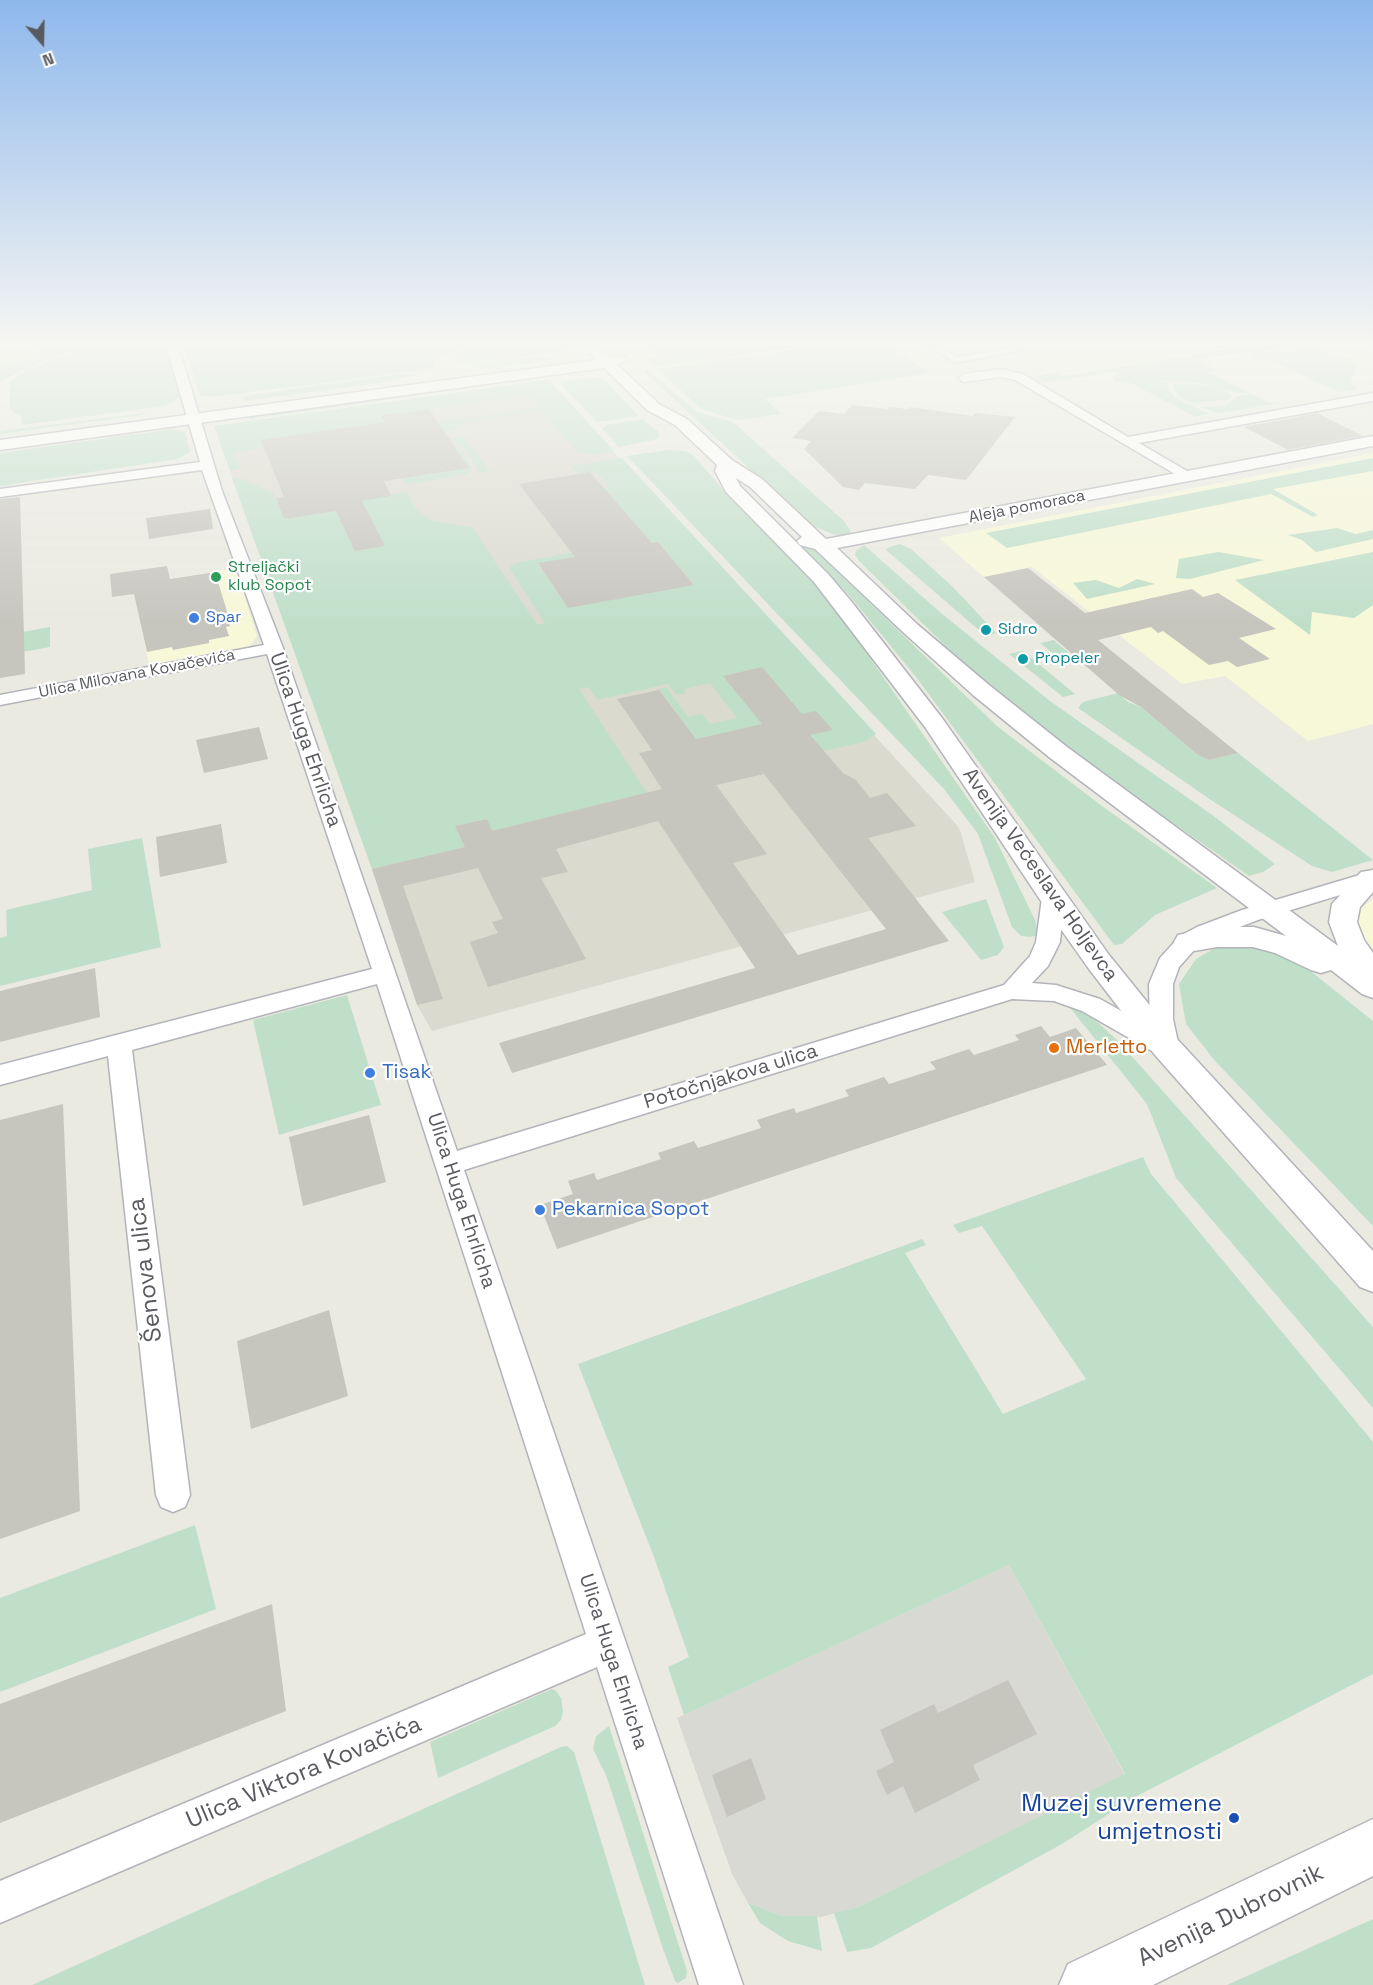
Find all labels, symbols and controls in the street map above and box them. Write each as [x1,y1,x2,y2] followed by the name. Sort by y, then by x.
[12,12,72,72] north arrow
[40,48,57,71] text: N
[967,486,1087,528] street label: Aleja pomoraca
[228,558,312,596] place label: Streljački klub Sopot
[209,570,223,584] marker: Streljački klub Sopot
[206,608,241,628] place label: Spar
[187,611,201,625] marker: Spar
[998,620,1038,640] place label: Sidro
[979,623,993,637] marker: Sidro
[37,646,237,702] street label: Ulica Milovana Kovačevića
[1035,649,1099,669] place label: Propeler
[264,650,346,830] street label: Ulica Huga Ehrlicha
[1016,652,1030,666] marker: Propeler
[957,764,1123,986] street label: Avenija Većeslava Holjevca
[1066,1036,1147,1060] place label: Merletto
[641,1039,821,1115] street label: Potočnjakova ulica
[1047,1041,1061,1055] marker: Merletto
[382,1061,431,1085] place label: Tisak
[363,1066,377,1080] marker: Tisak
[421,1110,501,1292] street label: Ulica Huga Ehrlicha
[123,1196,169,1344] street label: Šenova ulica
[552,1198,710,1222] place label: Pekarnica Sopot
[533,1203,547,1217] marker: Pekarnica Sopot
[573,1571,653,1753] street label: Ulica Huga Ehrlicha
[182,1710,426,1836] street label: Ulica Viktora Kovačića
[1021,1790,1222,1846] place label: Muzej suvremene umjetnosti
[1227,1811,1241,1825] marker: Muzej suvremene umjetnosti
[1133,1858,1329,1974] street label: Avenija Dubrovnik

